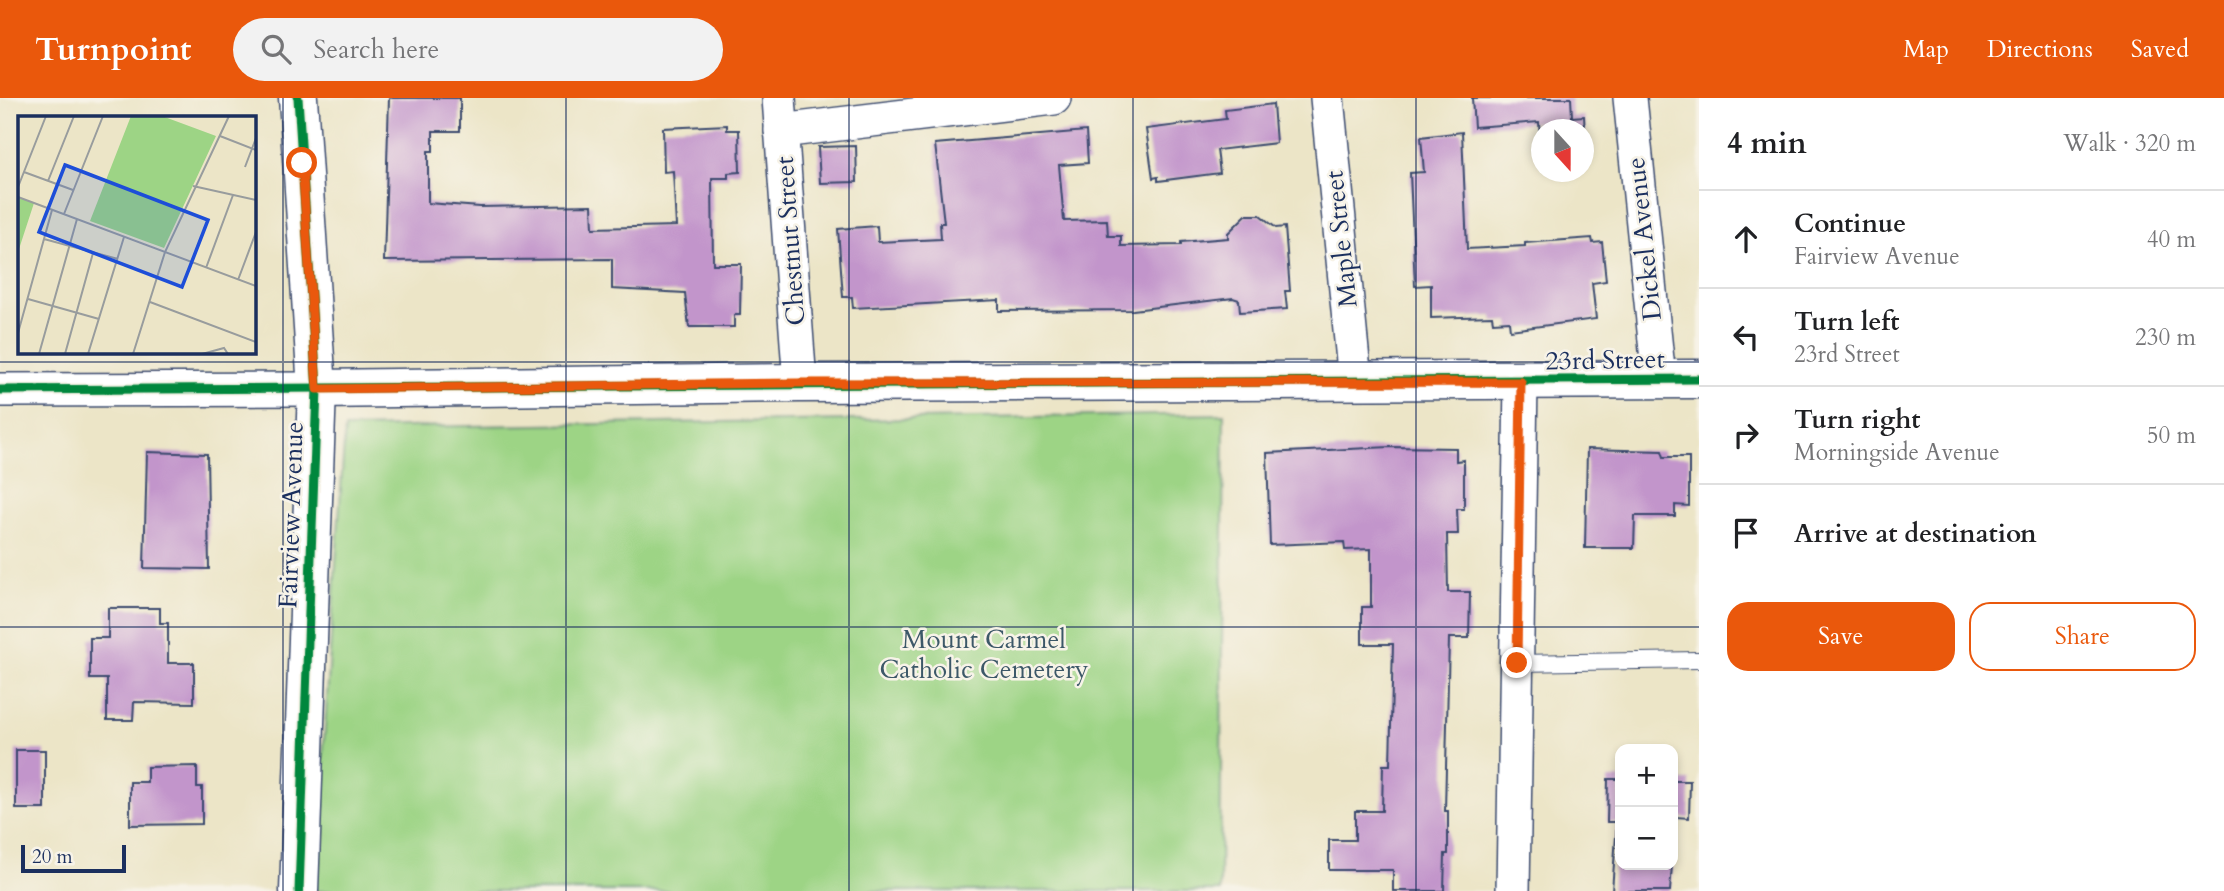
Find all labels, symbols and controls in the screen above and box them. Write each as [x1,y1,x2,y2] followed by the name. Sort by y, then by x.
[233,18,723,81] search box
[35,27,191,72] text: Turnpoint
[257,30,295,68] icon: search
[313,32,439,67] text: Search here
[1903,33,1949,66] text: Map
[1987,33,2093,66] text: Directions
[2131,33,2189,66] text: Saved
[18,116,256,354] inset map
[1531,119,1594,182] north arrow
[1727,123,1807,164] text: 4 min
[2063,128,2196,159] text: Walk · 320 m
[286,147,317,178] route start
[767,155,813,327] street label: Chestnut Street
[1618,156,1670,322] street label: Dickel Avenue
[1316,169,1366,309] street label: Maple Street
[1794,206,1906,241] text: Continue
[1727,220,1765,258] icon: ahead
[2147,224,2196,255] text: 40 m
[1794,241,1960,272] text: Fairview Avenue
[1794,304,1899,339] text: Turn left
[1727,318,1765,356] icon: left
[2135,322,2196,353] text: 230 m
[1794,339,1900,370] text: 23rd Street
[1545,341,1665,379] street label: 23rd Street
[1794,402,1921,437] text: Turn right
[1727,416,1765,454] icon: right
[2147,420,2196,451] text: 50 m
[270,421,312,609] street label: Fairview Avenue
[1794,437,2000,468] text: Morningside Avenue
[1727,514,1765,552] icon: arrive
[1794,516,2037,551] text: Arrive at destination
[1727,602,1955,671] button: Save
[1969,602,2196,671] button: Share
[879,622,1089,687] park label: Mount Carmel Catholic Cemetery
[1501,647,1532,678] route end
[1615,744,1678,870] map controls
[1615,744,1678,807] button: +
[1615,807,1678,870] button: −
[21,842,126,874] scale bar
[32,844,73,870] text: 20 m

